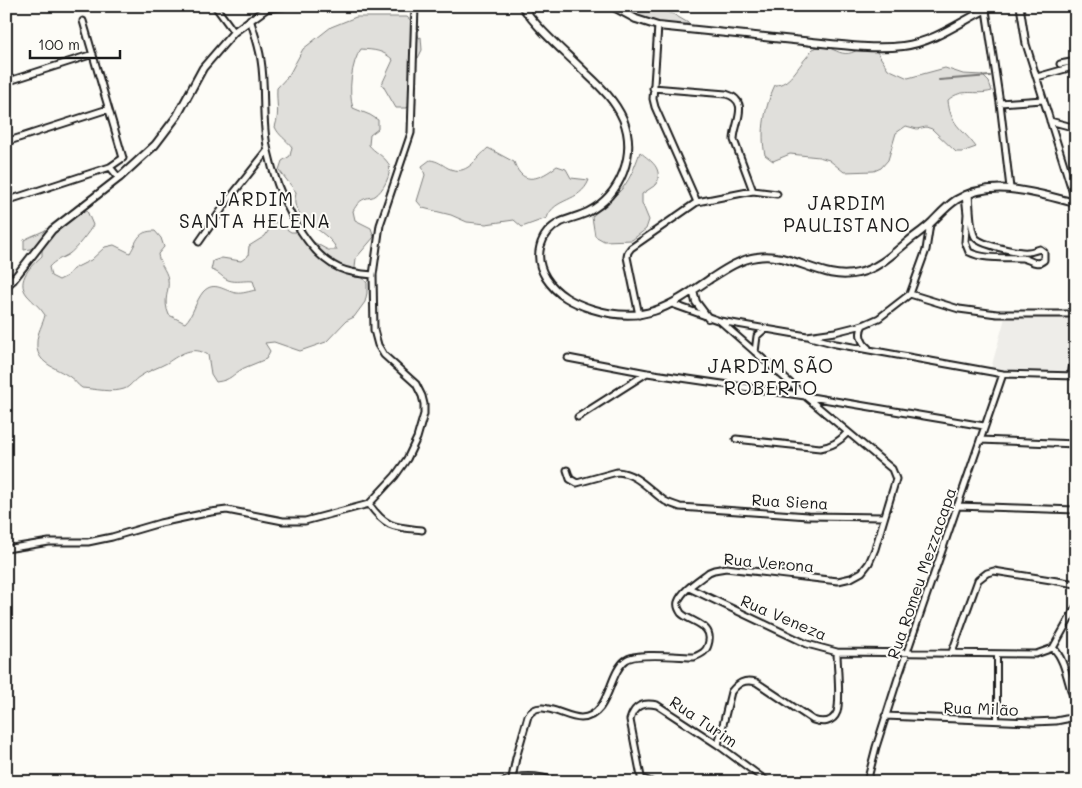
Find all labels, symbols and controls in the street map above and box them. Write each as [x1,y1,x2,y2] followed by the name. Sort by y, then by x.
[30,28,120,60] scale bar
[38,34,80,54] text: 100 m
[179,186,331,233] district label: JARDIM SANTA HELENA
[783,190,911,237] district label: JARDIM PAULISTANO
[708,353,834,400] district label: JARDIM SÃO ROBERTO
[882,484,960,662] street label: Rua Romeu Mezzacapa
[751,489,829,513] street label: Rua Siena
[723,548,815,576] street label: Rua Verona
[738,589,830,645] street label: Rua Veneza
[666,691,742,751] street label: Rua Turim
[943,696,1019,720] street label: Rua Milão

